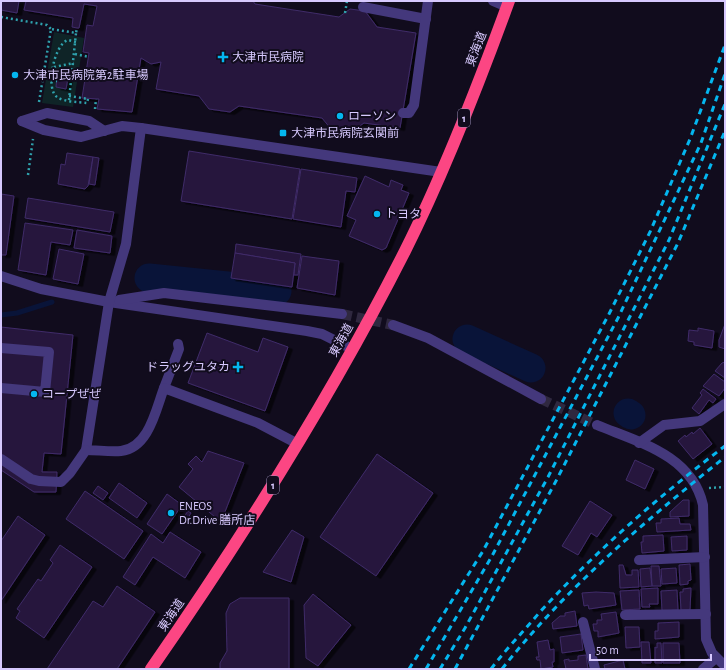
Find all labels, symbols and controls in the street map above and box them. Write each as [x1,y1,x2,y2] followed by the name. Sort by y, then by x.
[463,30,488,68] street label: 東海道
[232,50,304,63] place label: 大津市民病院
[217,51,229,63] marker: 大津市民病院
[23,68,148,81] place label: 大津市民病院第2駐車場
[10,70,20,80] marker: 大津市民病院第2駐車場
[458,109,470,127] road number: 1
[348,110,396,122] place label: ローソン
[335,111,345,121] marker: ローソン
[291,126,399,139] place label: 大津市民病院玄関前
[278,128,288,138] marker: 大津市民病院玄関前
[385,208,421,220] place label: トヨタ
[372,209,382,219] marker: トヨタ
[326,321,355,359] street label: 東海道
[146,360,230,373] place label: ドラッグユタカ
[233,362,243,372] marker: ドラッグユタカ
[42,388,101,400] place label: コープぜぜ
[29,389,39,399] marker: コープぜぜ
[267,476,279,494] road number: 1
[179,500,255,526] place label: ENEOS Dr.Drive 膳所店
[166,508,176,518] marker: ENEOS Dr.Drive 膳所店
[155,596,186,633] street label: 東海道
[590,636,711,662] scale bar
[596,644,619,656] text: 50 m

